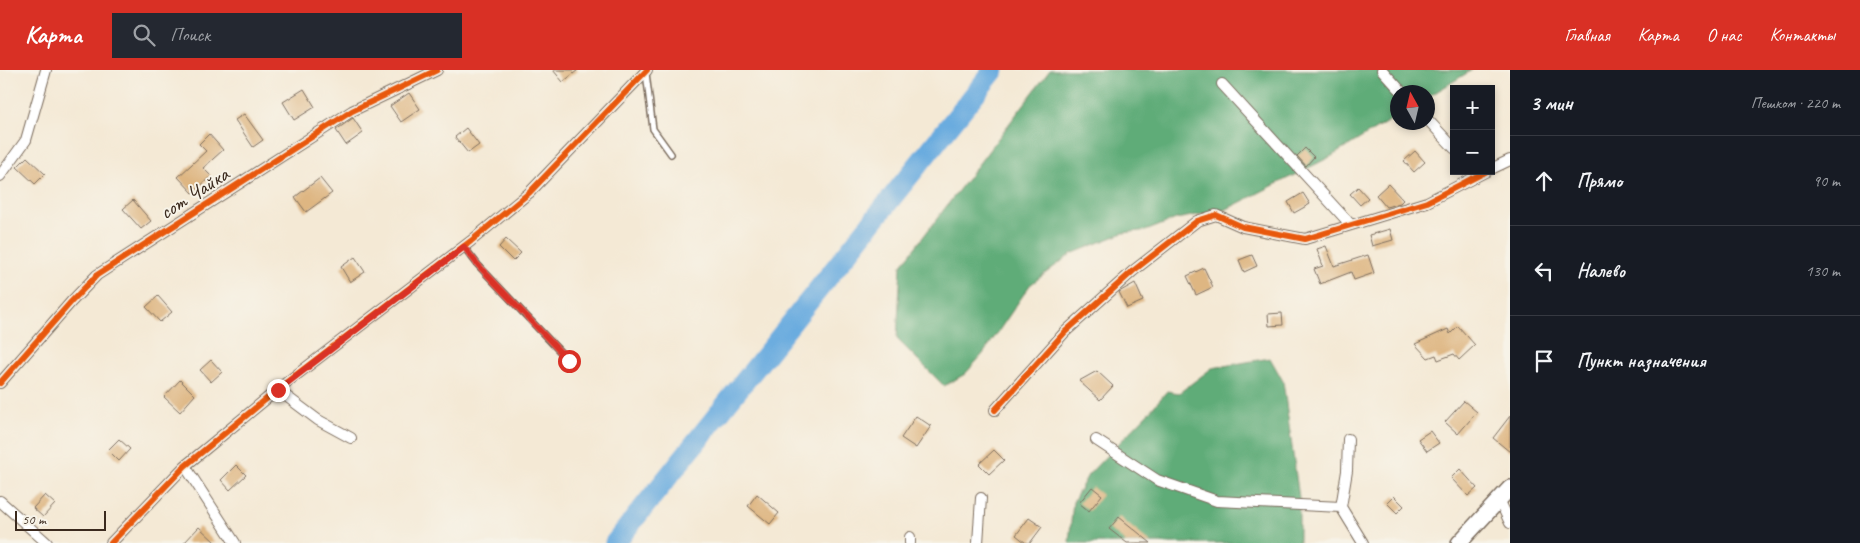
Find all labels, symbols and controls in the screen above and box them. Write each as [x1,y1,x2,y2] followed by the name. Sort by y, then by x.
[112,13,462,58] search box
[25,20,82,50] text: Карта
[130,21,158,49] icon: search
[170,23,210,47] text: Поиск
[1565,24,1610,46] text: Главная
[1638,24,1679,46] text: Карта
[1707,24,1742,46] text: О нас
[1770,24,1835,46] text: Контакты
[1390,85,1435,130] north arrow
[1450,85,1495,175] map controls
[1450,85,1495,130] button: +
[1530,90,1573,116] text: 3 мин
[1751,93,1840,113] text: Пешком · 220 m
[1450,130,1495,175] button: −
[154,160,235,225] street label: сот Чайка
[1530,167,1558,195] icon: ahead
[1577,169,1622,193] text: Прямо
[1813,171,1840,191] text: 90 m
[1530,257,1558,285] icon: left
[1577,259,1625,283] text: Налево
[1806,261,1840,281] text: 130 m
[1530,347,1558,375] icon: arrive
[1577,349,1706,373] text: Пункт назначения
[558,350,581,373] route start
[267,379,290,402] route end
[15,508,106,531] scale bar
[22,511,46,528] text: 50 m

